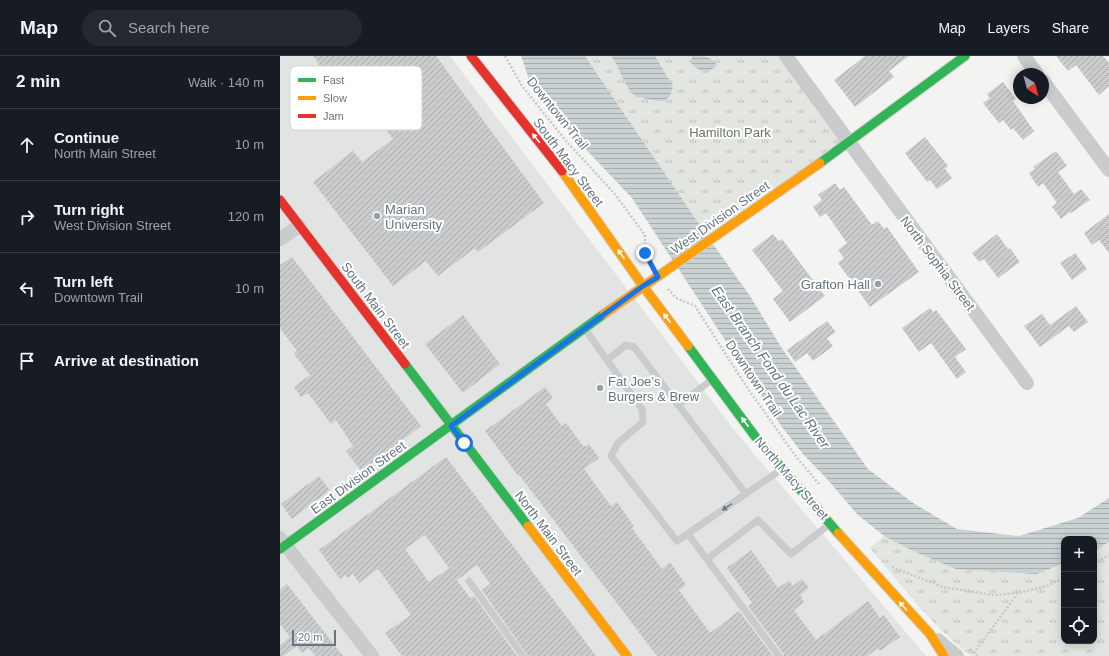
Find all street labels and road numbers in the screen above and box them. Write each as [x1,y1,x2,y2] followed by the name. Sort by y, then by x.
[524,74,591,153] street label: Downtown Trail
[530,115,607,210] street label: South Macy Street
[668,178,773,257] street label: West Division Street
[897,213,978,314] street label: North Sophia Street
[338,259,413,352] street label: South Main Street
[723,337,785,419] street label: Downtown Trail
[752,434,832,523] street label: North Macy Street
[308,438,409,517] street label: East Division Street
[512,488,585,579] street label: North Main Street

